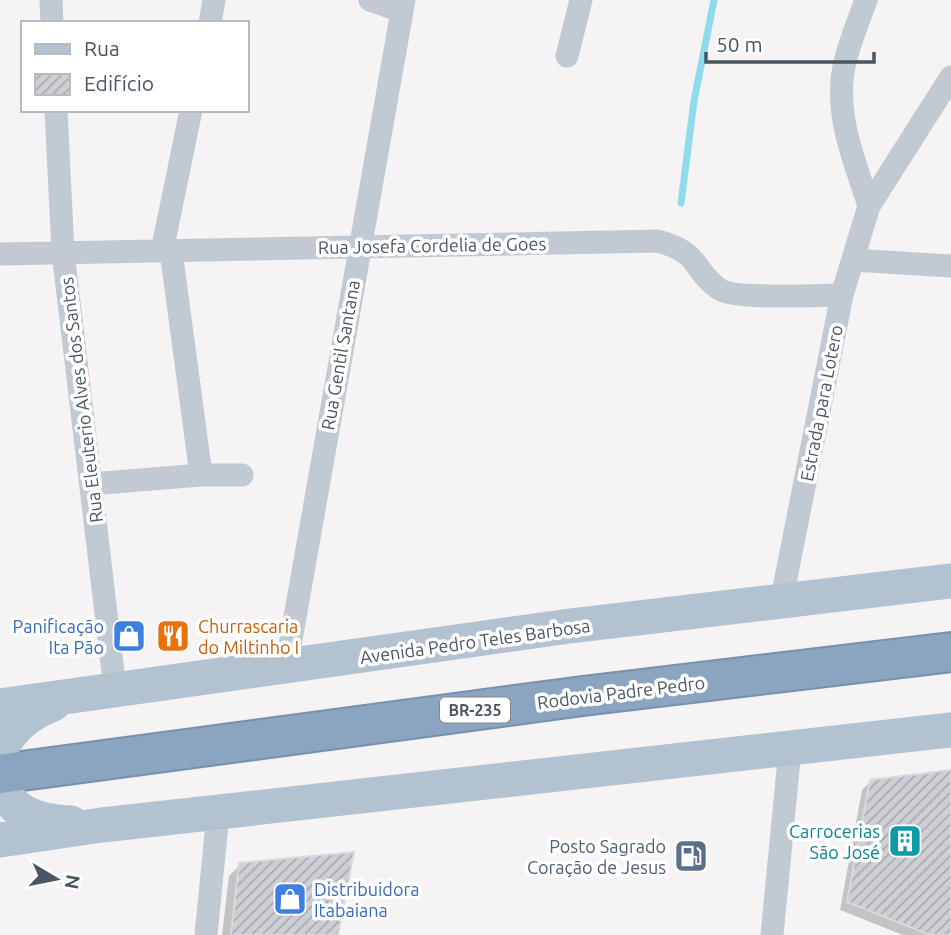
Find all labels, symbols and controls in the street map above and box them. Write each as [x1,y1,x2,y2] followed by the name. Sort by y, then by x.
[21,21,248,112] legend
[706,21,874,65] scale bar
[716,32,763,56] text: 50 m
[84,36,120,60] text: Rua
[84,71,154,95] text: Edifício
[318,233,546,257] street label: Rua Josefa Cordelia de Goes
[56,276,106,524] street label: Rua Eleuterio Alves dos Santos
[317,278,363,432] street label: Rua Gentil Santana
[796,323,846,483] street label: Estrada para Lotero
[359,615,591,667] street label: Avenida Pedro Teles Barbosa
[13,616,104,657] place label: Panificação Ita Pão
[198,616,299,657] place label: Churrascaria do Miltinho I
[110,617,148,655] shop icon: Panificação Ita Pão
[154,617,192,655] restaurant icon: Churrascaria do Miltinho I
[536,672,706,712] street label: Rodovia Padre Pedro
[440,698,510,722] road number: BR-235
[789,821,880,862] place label: Carrocerias São José
[886,822,924,860] building icon: Carrocerias São José
[527,836,666,877] place label: Posto Sagrado Coração de Jesus
[672,837,710,875] fuel station icon: Posto Sagrado Coração de Jesus
[21,844,91,914] north arrow
[61,873,85,891] text: N
[314,879,419,920] place label: Distribuidora Itabaiana
[271,880,309,918] shop icon: Distribuidora Itabaiana

